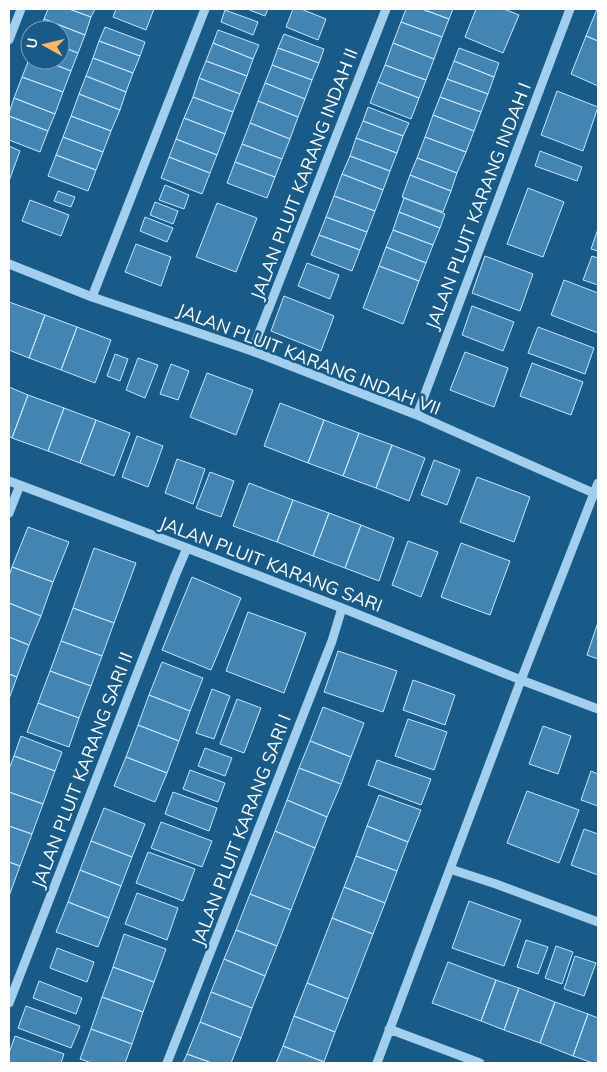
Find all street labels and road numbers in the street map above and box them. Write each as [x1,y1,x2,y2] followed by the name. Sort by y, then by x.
[245,45,363,303] street label: JALAN PLUIT KARANG INDAH II
[420,79,536,333] street label: JALAN PLUIT KARANG INDAH I
[174,298,444,420] street label: JALAN PLUIT KARANG INDAH VII
[156,511,386,617] street label: JALAN PLUIT KARANG SARI
[26,649,138,891] street label: JALAN PLUIT KARANG SARI II
[186,711,296,949] street label: JALAN PLUIT KARANG SARI I

